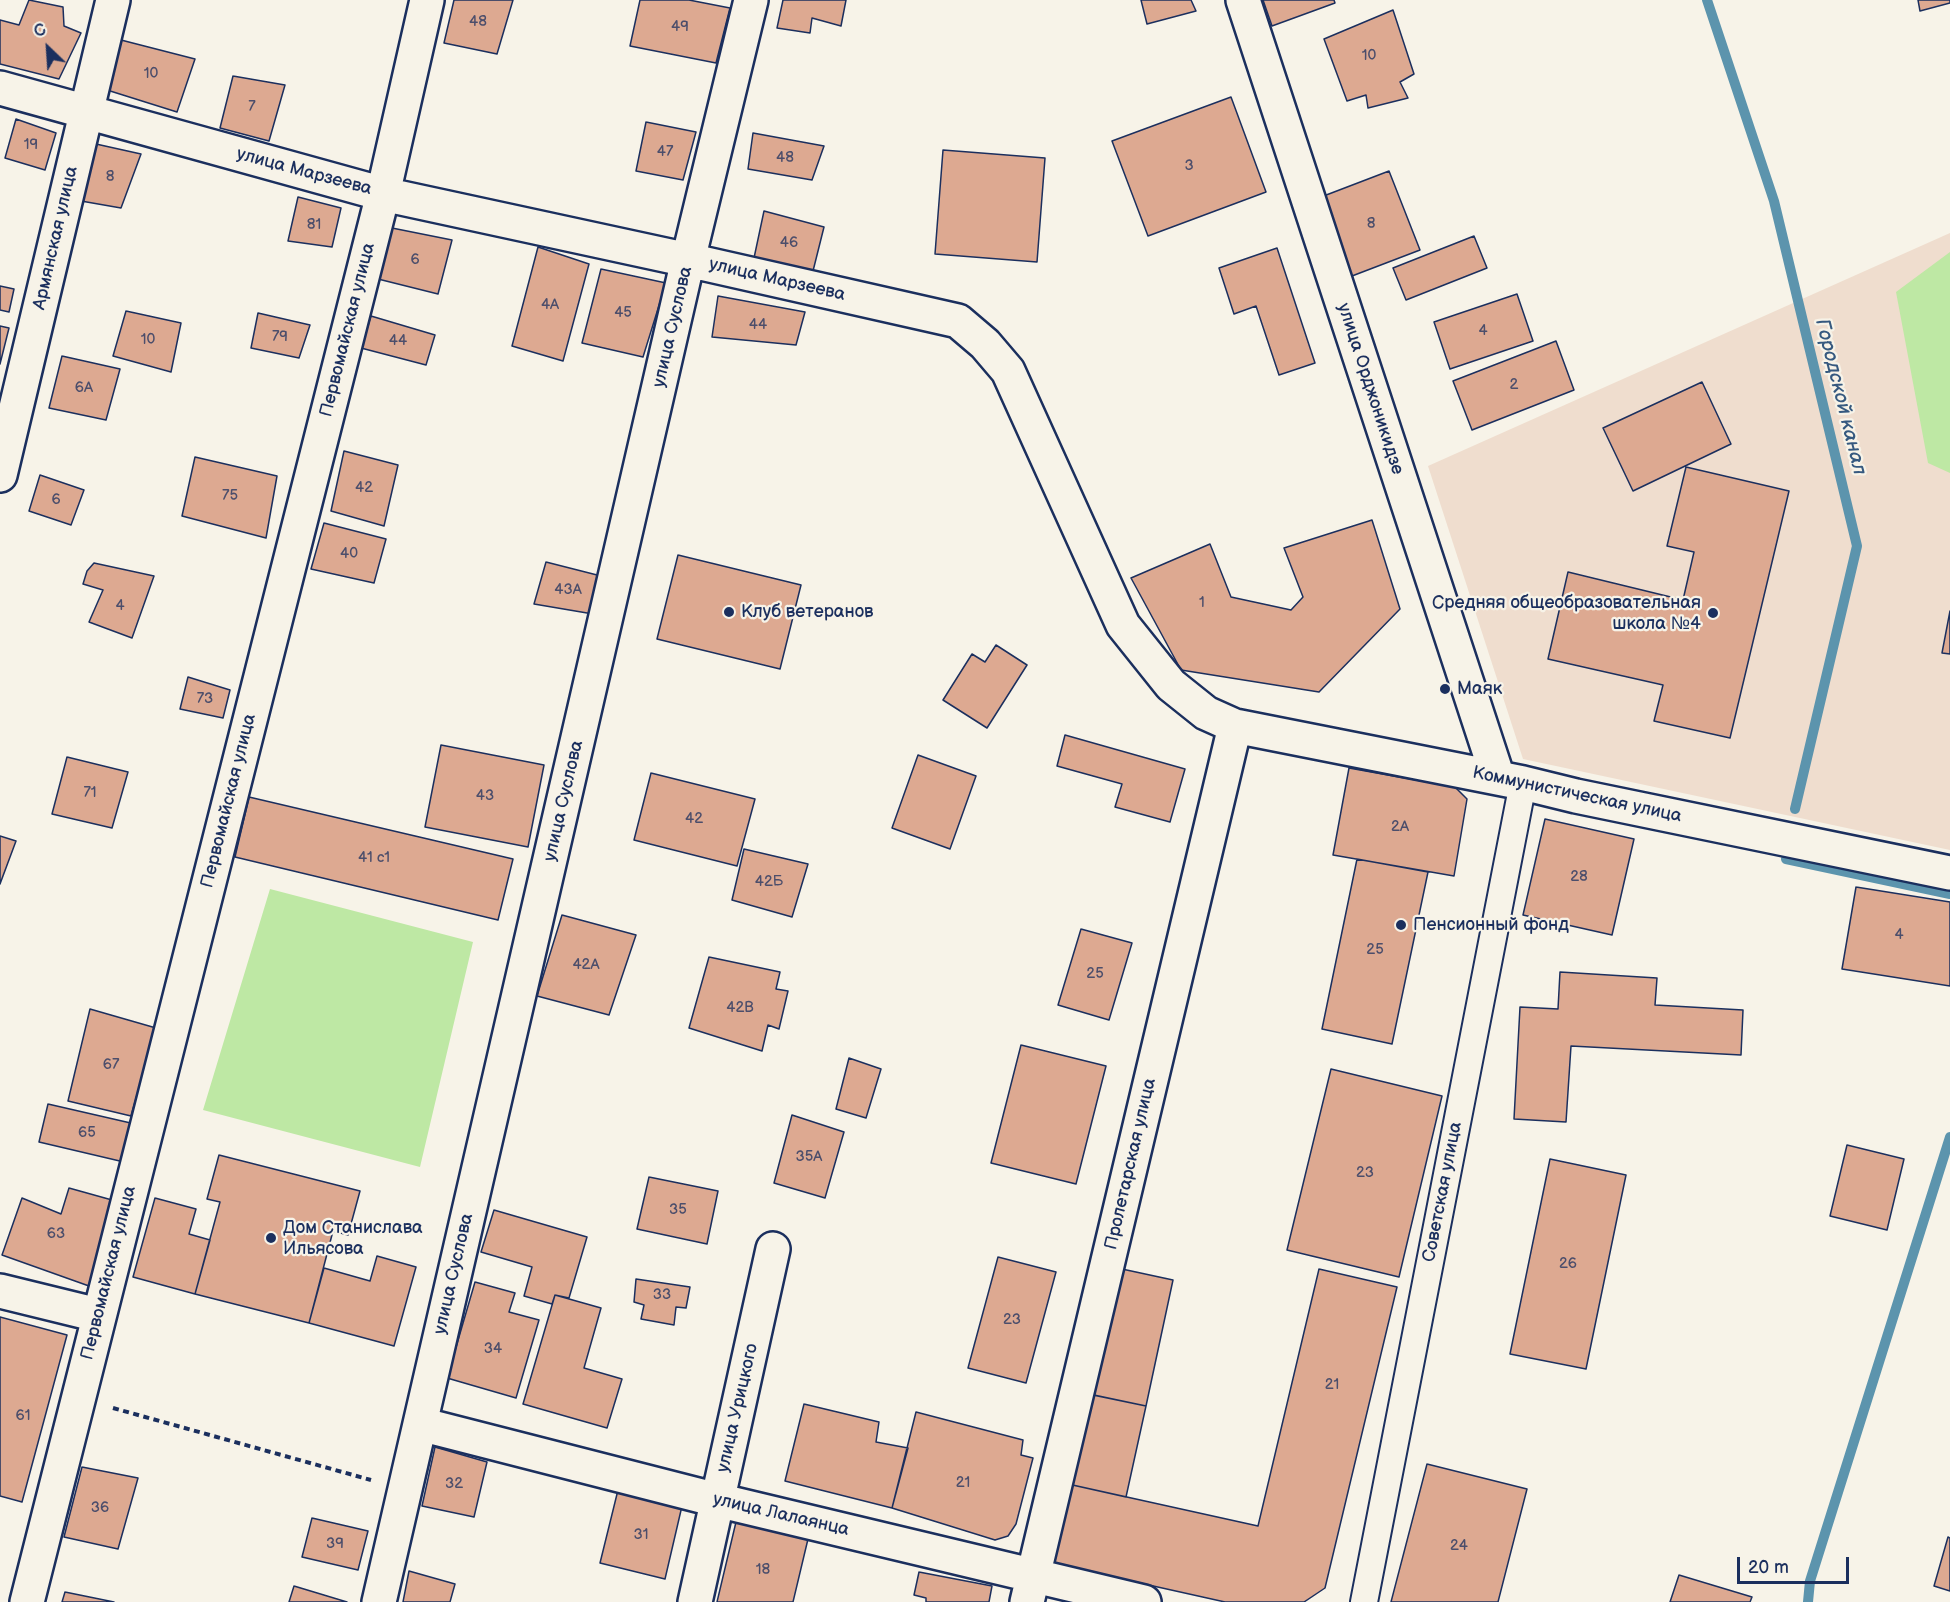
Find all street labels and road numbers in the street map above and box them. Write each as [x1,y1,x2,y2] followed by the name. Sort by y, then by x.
[234,144,374,200] street label: улица Марзеева
[29,164,83,312] street label: Армянская улица
[316,241,380,419] street label: Первомайская улица
[707,254,847,306] street label: улица Марзеева
[649,264,697,390] street label: улица Суслова
[1332,300,1408,478] street label: улица Орджоникидзе
[197,712,261,890] street label: Первомайская улица
[540,738,588,864] street label: улица Суслова
[1470,762,1684,828] street label: Коммунистическая улица
[1101,1076,1161,1252] street label: Пролетарская улица
[1419,1120,1467,1264] street label: Советская улица
[77,1184,141,1362] street label: Первомайская улица
[430,1211,478,1337] street label: улица Суслова
[713,1341,763,1475] street label: улица Урицкого
[711,1489,851,1541] street label: улица Лалаянца

